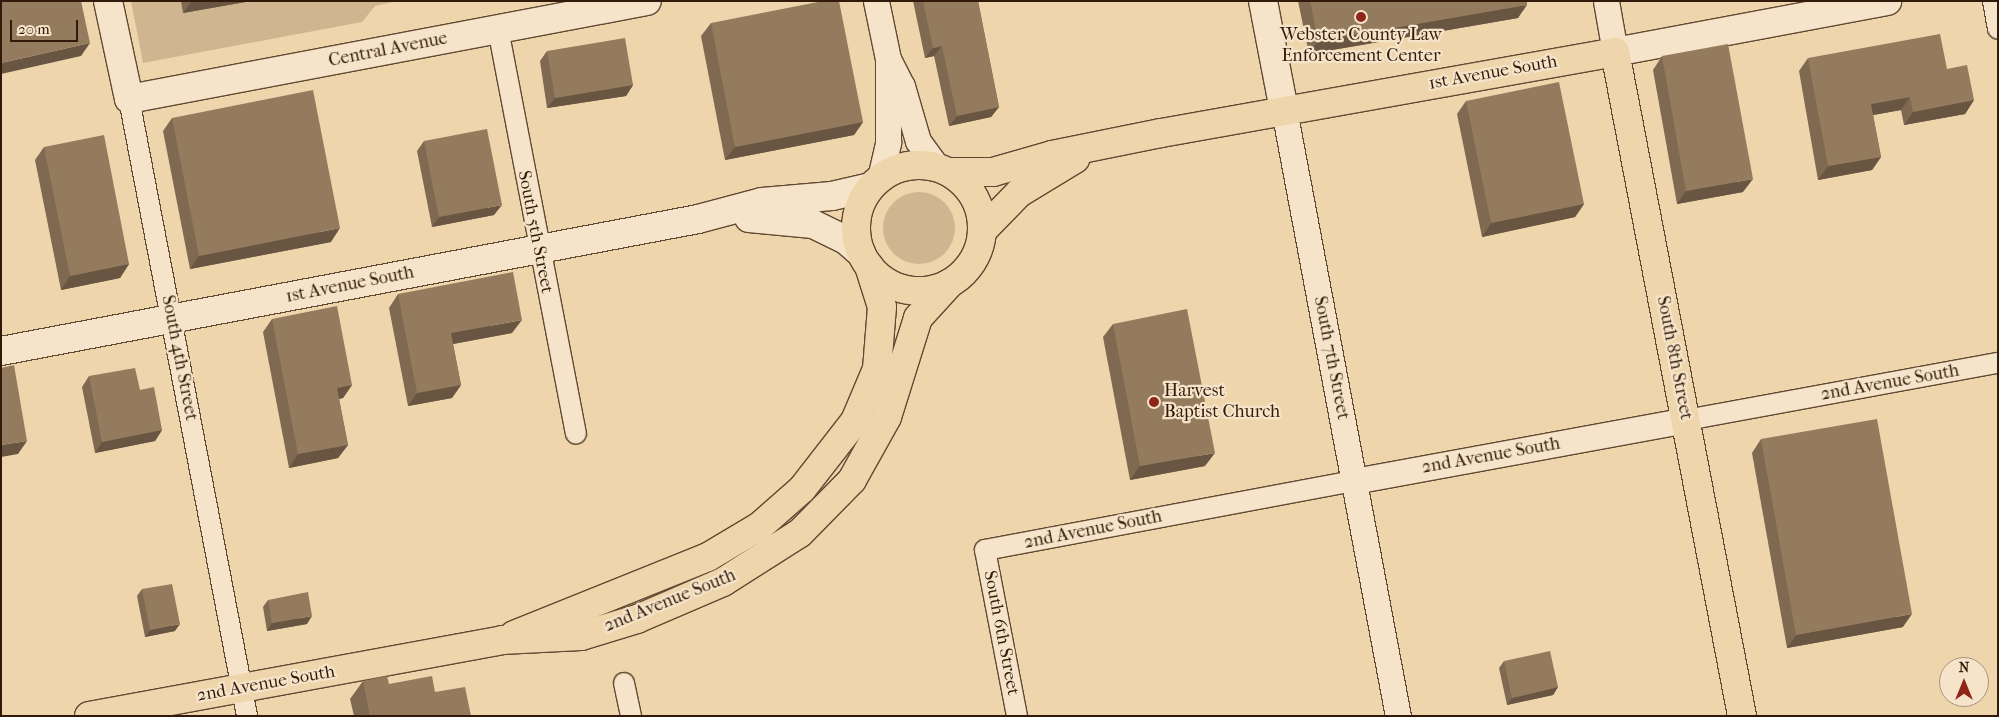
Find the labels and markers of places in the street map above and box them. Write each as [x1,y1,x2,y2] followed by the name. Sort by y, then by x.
[1355,11,1367,23] marker: Webster County Law Enforcement Center
[1280,25,1442,68] place label: Webster County Law Enforcement Center
[1164,381,1280,424] place label: Harvest Baptist Church
[1148,396,1160,408] marker: Harvest Baptist Church

